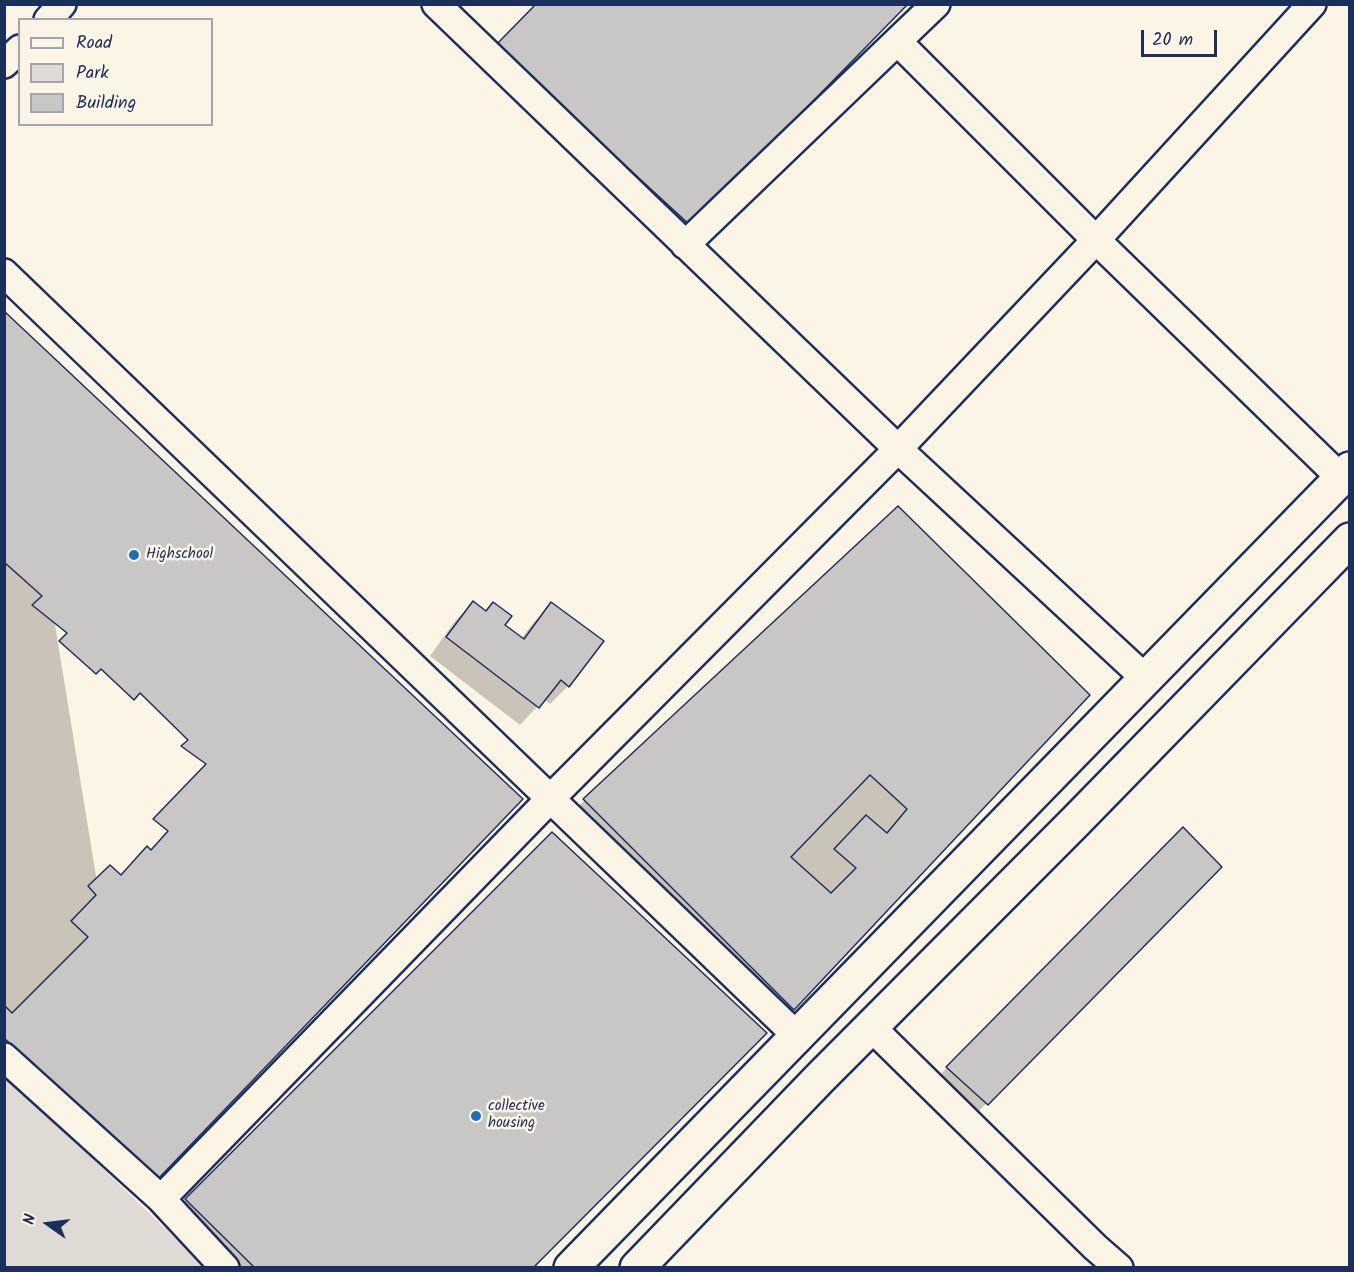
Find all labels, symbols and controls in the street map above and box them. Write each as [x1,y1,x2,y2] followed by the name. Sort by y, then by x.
[18,18,213,126] legend
[1144,18,1220,56] scale bar
[1152,26,1193,55] text: 20 m
[76,29,112,58] text: Road
[76,59,109,88] text: Park
[76,89,136,118] text: Building
[146,546,213,564] place label: Highschool
[127,548,141,562] marker: Highschool
[488,1098,545,1133] place label: collective housing
[469,1109,483,1123] marker: collective housing
[18,1194,78,1254] north arrow
[17,1212,43,1227] text: N

